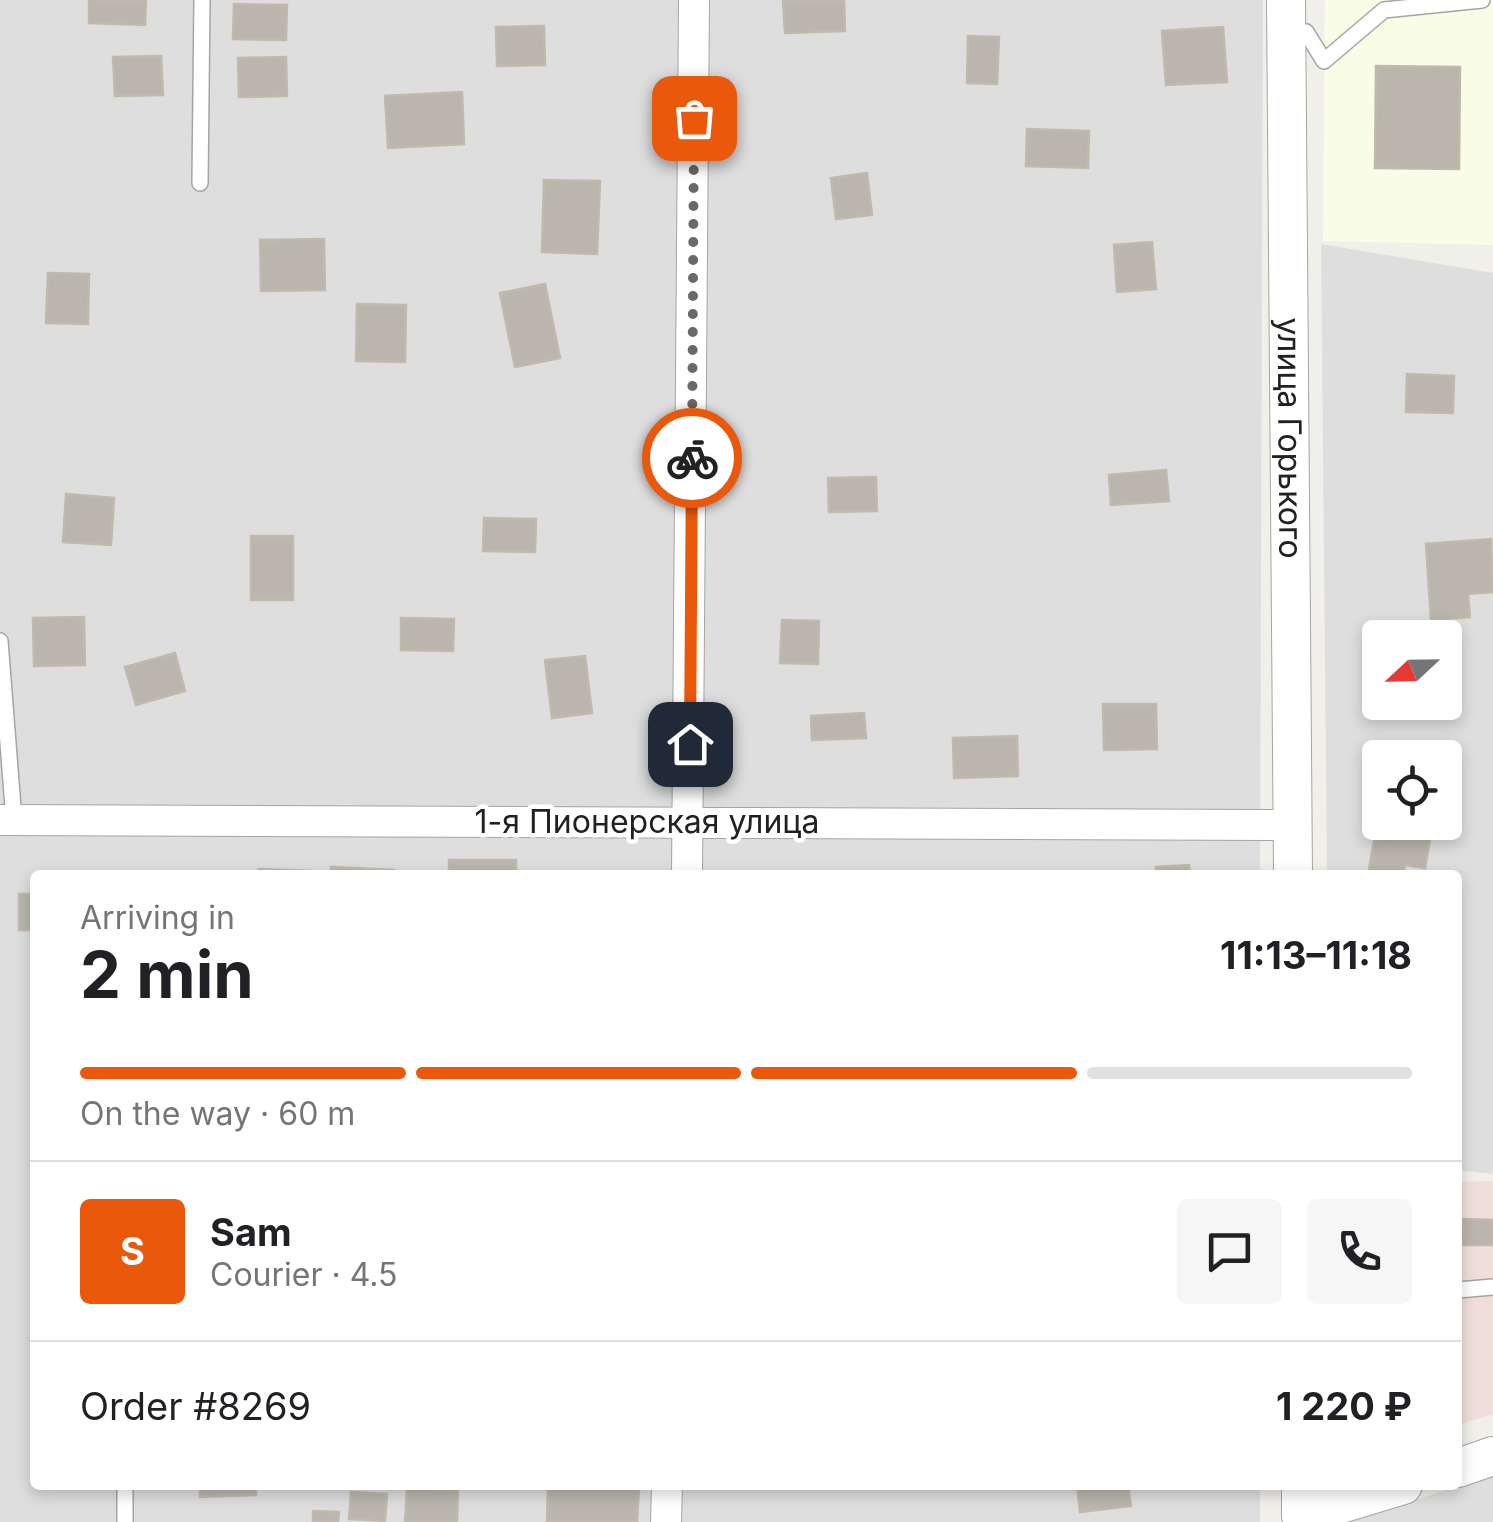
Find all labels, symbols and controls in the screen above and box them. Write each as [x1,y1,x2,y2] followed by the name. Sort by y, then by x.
[652,76,737,161] pin
[667,91,722,146] icon: bag
[1270,317,1310,559] street label: улица Горького
[642,408,742,508] courier
[665,431,720,486] icon: bike
[1362,620,1462,720] north arrow
[1362,620,1462,840] map controls
[648,702,733,787] pin
[663,717,718,772] icon: home
[1362,740,1462,840] button: locate
[475,802,819,841] street label: 1-я Пионерская улица
[80,898,235,937] text: Arriving in
[1220,932,1412,978] text: 11:13–11:18
[80,935,254,1014] text: 2 min
[80,1094,355,1133] text: On the way · 60 m
[1177,1199,1282,1304] button: chat
[1307,1199,1412,1304] button: phone
[210,1209,292,1255] text: Sam
[120,1228,145,1274] text: S
[210,1255,398,1294] text: Courier · 4.5
[80,1383,311,1429] text: Order #8269
[1276,1383,1412,1429] text: 1 220 ₽

